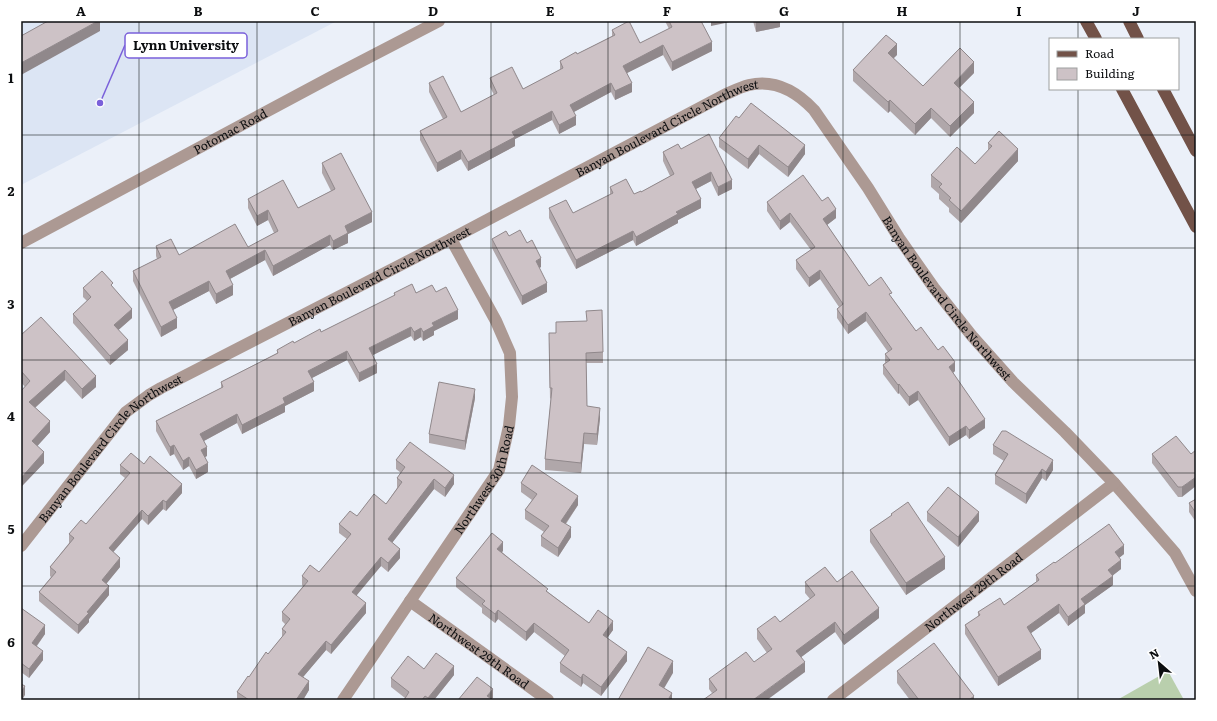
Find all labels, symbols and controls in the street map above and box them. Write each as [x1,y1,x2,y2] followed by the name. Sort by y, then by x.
[76,1,86,20] text: A
[194,1,203,20] text: B
[310,1,320,20] text: C
[428,1,438,20] text: D
[546,1,555,20] text: E
[663,1,671,20] text: F
[779,1,789,20] text: G
[897,1,908,20] text: H
[1016,1,1022,20] text: I
[1132,1,1140,20] text: J
[125,33,247,58] callout: Lynn University
[133,35,239,54] text: Lynn University
[1049,38,1179,90] legend
[1085,44,1115,62] text: Road
[1085,64,1135,82] text: Building
[8,68,14,87] text: 1
[572,75,759,181] street label: Banyan Boulevard Circle Northwest
[190,104,271,158] street label: Potomac Road
[8,181,15,200] text: 2
[878,212,1016,384] street label: Banyan Boulevard Circle Northwest
[285,221,474,330] street label: Banyan Boulevard Circle Northwest
[7,294,15,313] text: 3
[34,369,186,526] street label: Banyan Boulevard Circle Northwest
[7,406,15,425] text: 4
[449,423,518,537] street label: Northwest 30th Road
[7,519,15,538] text: 5
[920,548,1027,636] street label: Northwest 29th Road
[425,608,534,693] street label: Northwest 29th Road
[7,632,15,651] text: 6
[1139,643,1179,683] north arrow
[1146,644,1162,663] text: N

